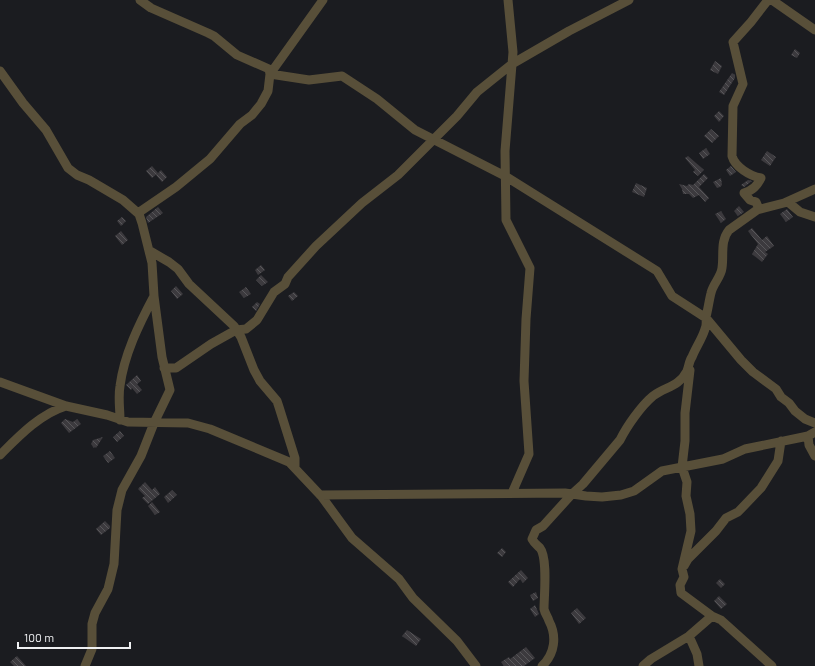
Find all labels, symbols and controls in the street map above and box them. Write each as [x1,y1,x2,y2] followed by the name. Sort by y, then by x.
[18,624,130,650] scale bar
[24,630,54,644] text: 100 m

